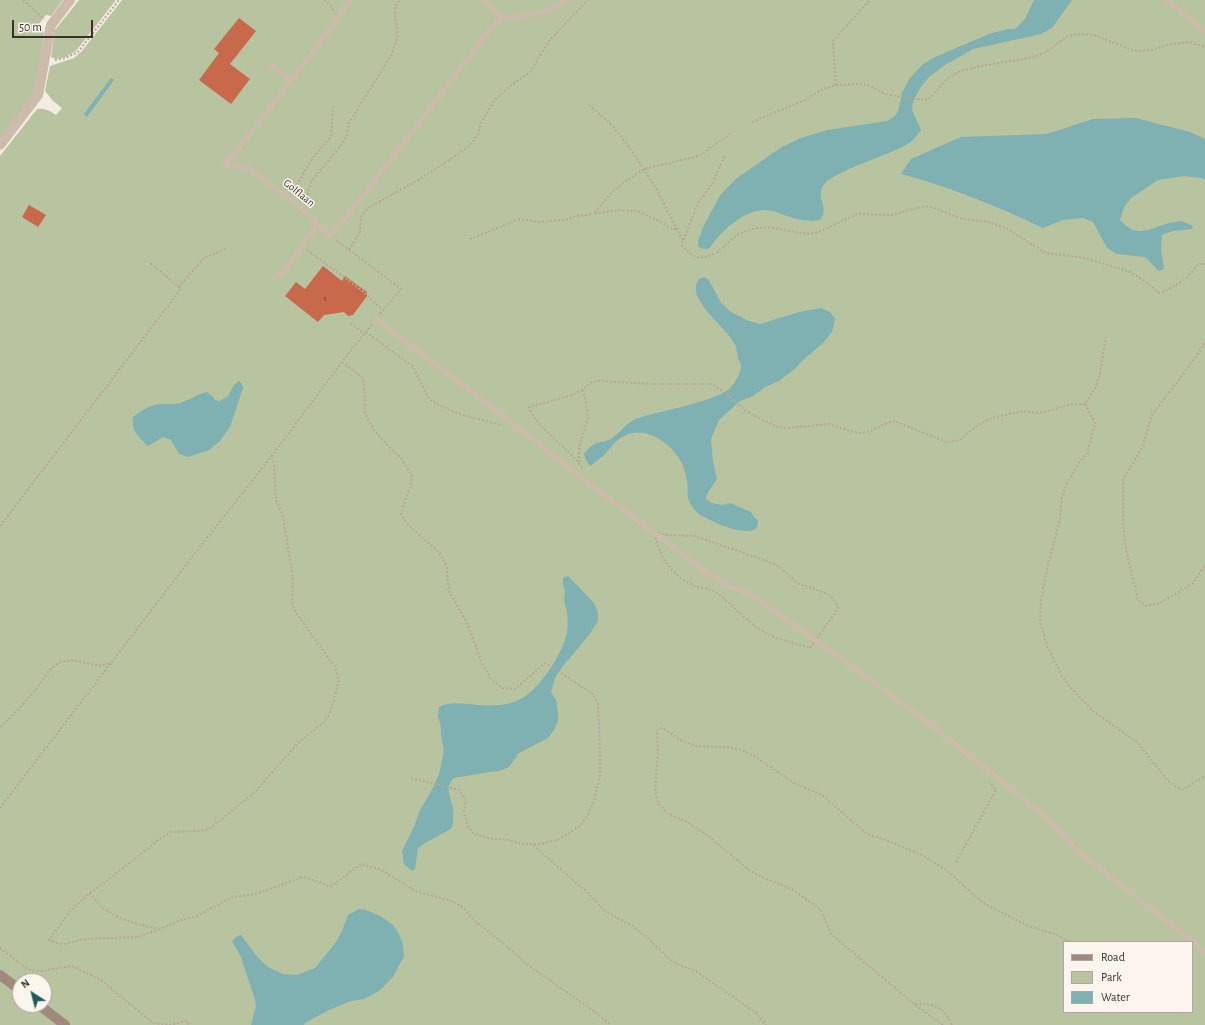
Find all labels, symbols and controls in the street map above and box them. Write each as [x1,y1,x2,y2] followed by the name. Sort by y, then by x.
[14,12,95,38] scale bar
[19,21,42,33] text: 50 m
[281,176,317,210] street label: Golflaan
[323,293,327,303] house number: 1
[1063,941,1193,1013] legend
[1101,951,1125,963] text: Road
[1101,971,1122,983] text: Park
[12,973,52,1013] north arrow
[19,977,32,990] text: N
[1101,991,1130,1003] text: Water

